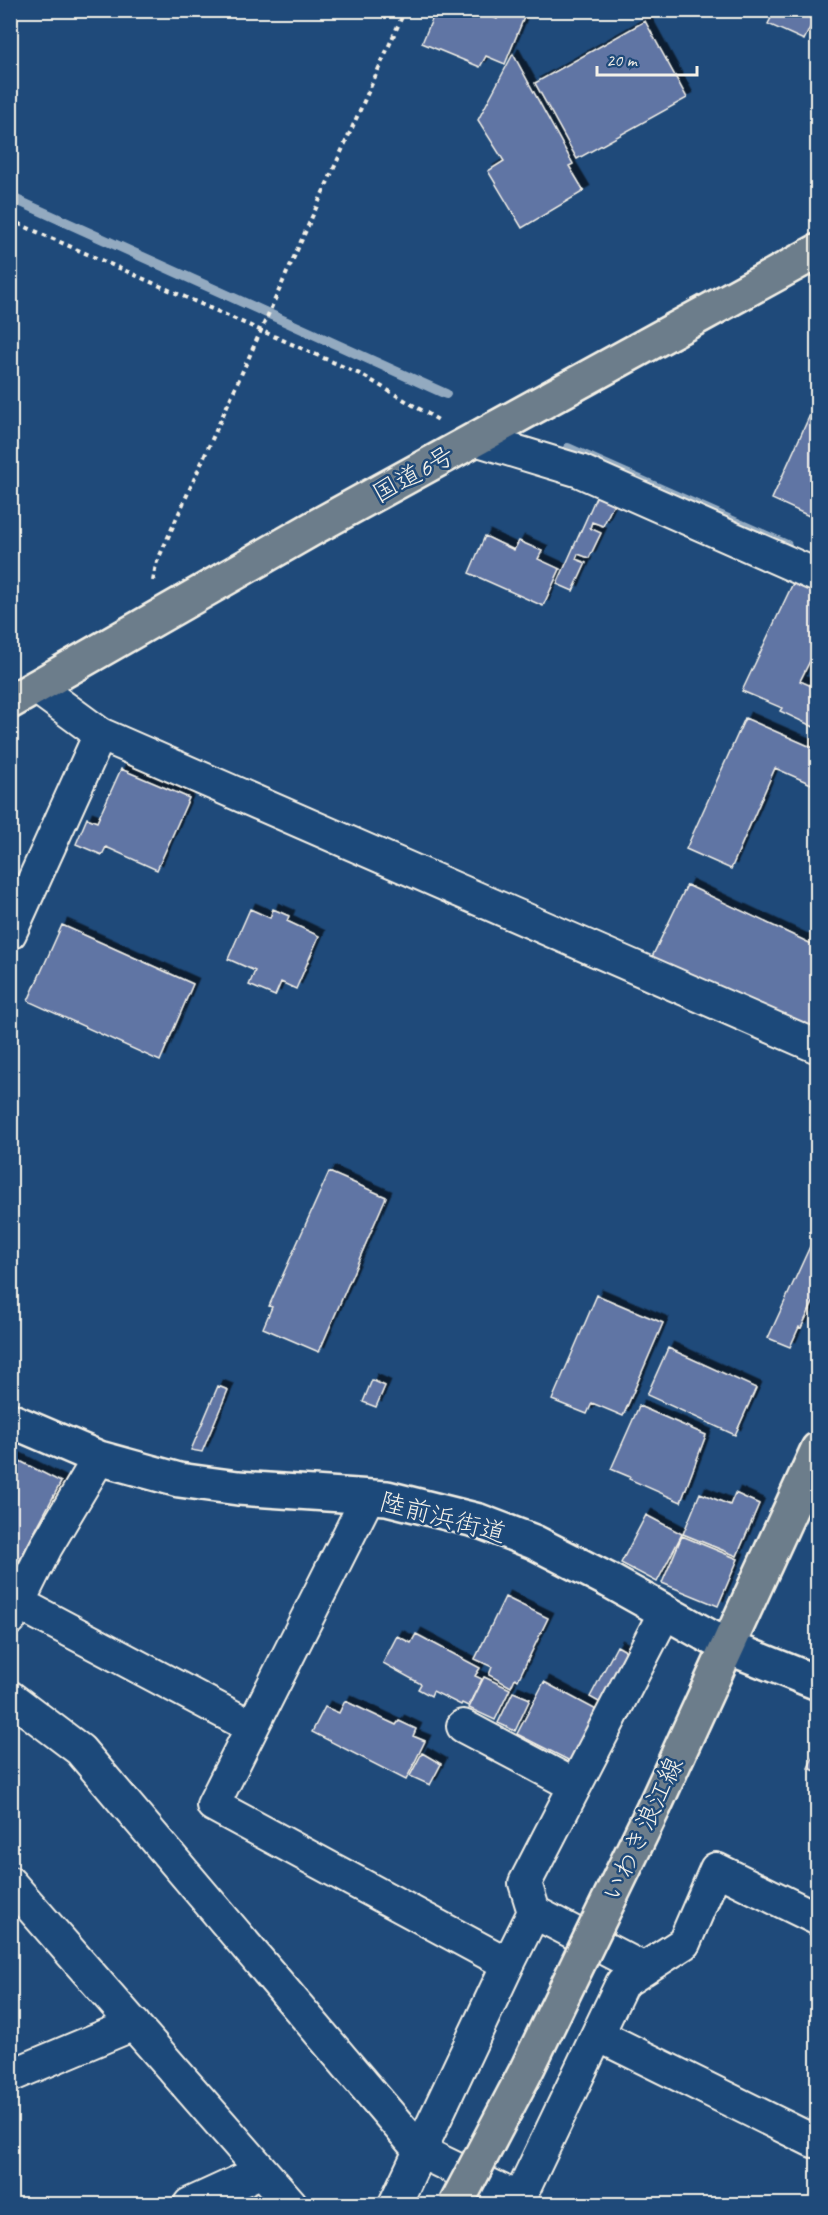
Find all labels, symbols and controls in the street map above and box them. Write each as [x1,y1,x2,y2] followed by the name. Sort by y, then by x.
[597,39,698,77] scale bar
[606,49,639,71] text: 20 m
[366,438,460,511] street label: 国道6号
[376,1485,510,1550] street label: 陸前浜街道
[595,1752,690,1907] street label: いわき浪江線

